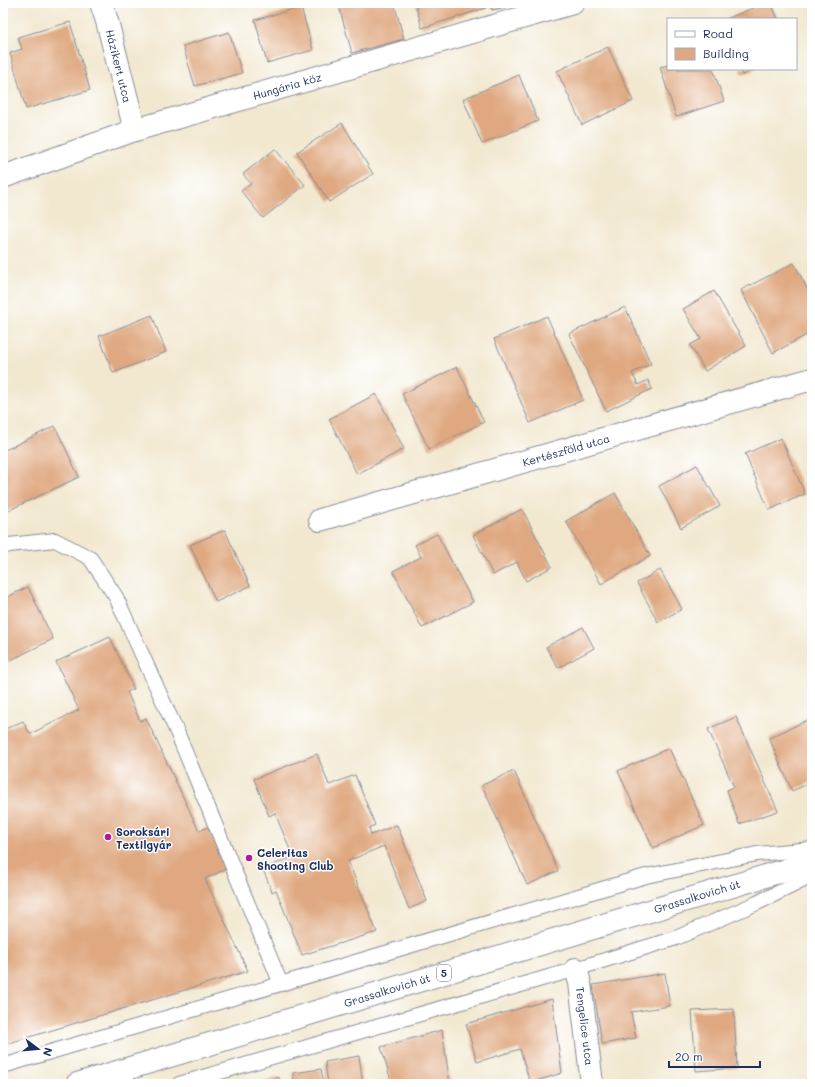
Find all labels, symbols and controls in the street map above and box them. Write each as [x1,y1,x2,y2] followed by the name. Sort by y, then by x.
[667,18,797,70] legend
[703,25,733,41] text: Road
[103,28,135,104] street label: Házikert utca
[703,45,749,61] text: Building
[251,69,323,103] street label: Hungária köz
[521,430,612,470] street label: Kertészföld utca
[116,824,172,852] place label: Soroksári Textilgyár
[103,832,113,842] marker: Soroksári Textilgyár
[257,845,334,873] place label: Celeritas Shooting Club
[244,853,254,863] marker: Celeritas Shooting Club
[652,876,742,916] street label: Grassalkovich út
[437,965,451,981] road number: 5
[342,970,432,1010] street label: Grassalkovich út
[573,986,597,1066] street label: Tengelice utca
[18,1029,58,1069] north arrow
[669,1043,760,1069] scale bar
[40,1046,56,1058] text: N
[675,1048,703,1064] text: 20 m

